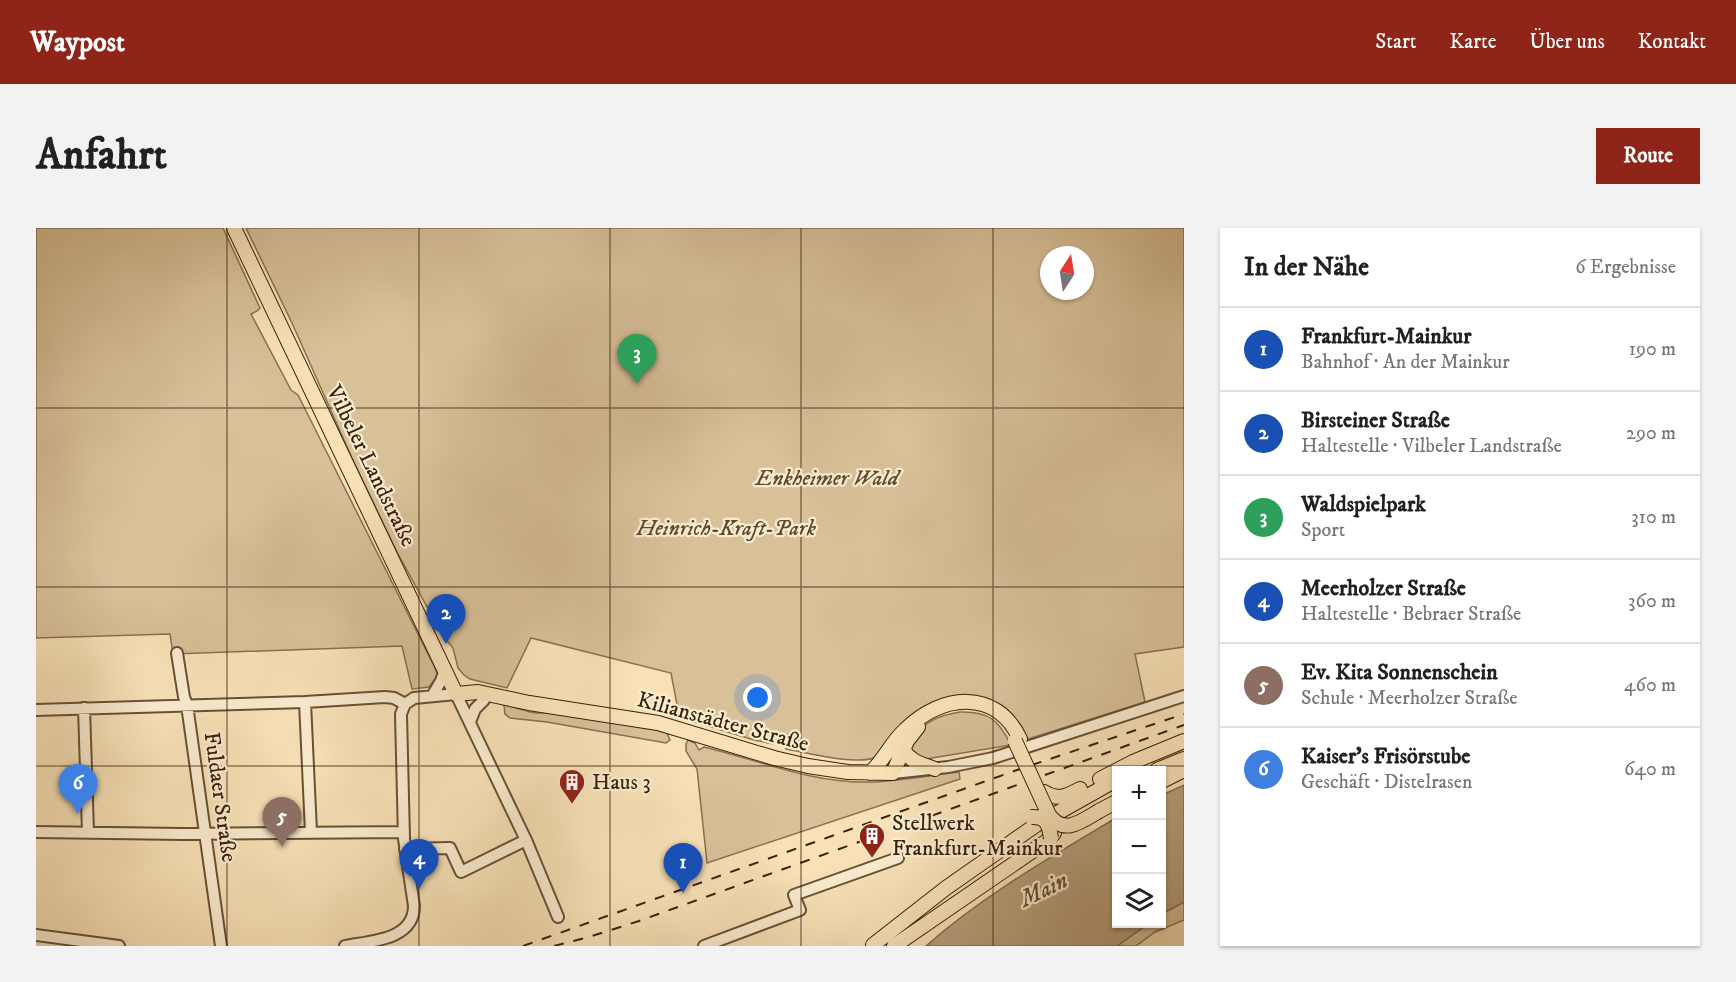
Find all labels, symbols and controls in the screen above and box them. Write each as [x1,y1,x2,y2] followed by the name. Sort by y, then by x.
[30,25,125,60] text: Waypost
[1375,29,1417,55] text: Start
[1450,29,1496,55] text: Karte
[1529,29,1605,55] text: Über uns
[1638,29,1706,55] text: Kontakt
[1596,128,1700,184] button: Route
[36,130,167,182] text: Anfahrt
[1040,246,1094,300] north arrow
[1244,251,1369,284] text: In der Nähe
[1575,255,1676,280] text: 6 Ergebnisse
[1301,323,1471,350] text: Frankfurt-Mainkur
[618,334,656,384] pin: 3
[1260,337,1267,362] text: 1
[1629,337,1676,362] text: 190 m
[1301,350,1510,375] text: Bahnhof · An der Mainkur
[320,380,422,551] street label: Vilbeler Landstraße
[1301,407,1450,434] text: Birsteiner Straße
[1259,421,1268,446] text: 2
[1626,421,1676,446] text: 290 m
[1301,434,1562,459] text: Haltestelle · Vilbeler Landstraße
[754,465,902,492] park label: Enkheimer Wald
[1301,491,1426,518] text: Waldspielpark
[1260,505,1267,530] text: 3
[1631,505,1676,530] text: 310 m
[635,515,817,542] park label: Heinrich-Kraft-Park
[1301,518,1345,543] text: Sport
[1301,575,1466,602] text: Meerholzer Straße
[1258,589,1269,614] text: 4
[1628,589,1676,614] text: 360 m
[426,594,466,644] pin: 2
[1301,602,1521,627] text: Haltestelle · Bebraer Straße
[1301,659,1498,686] text: Ev. Kita Sonnenschein
[1259,673,1268,698] text: 5
[1624,673,1676,698] text: 460 m
[743,683,772,712] your location
[634,686,812,758] street label: Kilianstädter Straße
[1301,686,1518,711] text: Schule · Meerholzer Straße
[198,730,242,864] street label: Fuldaer Straße
[1301,743,1470,770] text: Kaiser's Frisörstube
[1258,757,1269,782] text: 6
[1624,757,1676,782] text: 640 m
[58,764,98,814] pin: 6
[1112,766,1166,928] map controls
[1112,766,1166,820] button: +
[557,767,587,805] building icon: Haus 3
[592,769,651,796] place label: Haus 3
[1301,770,1472,795] text: Geschäft · Distelrasen
[262,798,302,847] pin: 5
[892,810,1063,862] place label: Stellwerk Frankfurt-Mainkur
[1112,820,1166,874] button: −
[857,821,887,859] building icon: Stellwerk Frankfurt-Mainkur
[400,840,439,889] pin: 4
[664,844,702,893] pin: 1
[1013,866,1073,915] water label: Main
[1112,874,1166,928] button: layers

